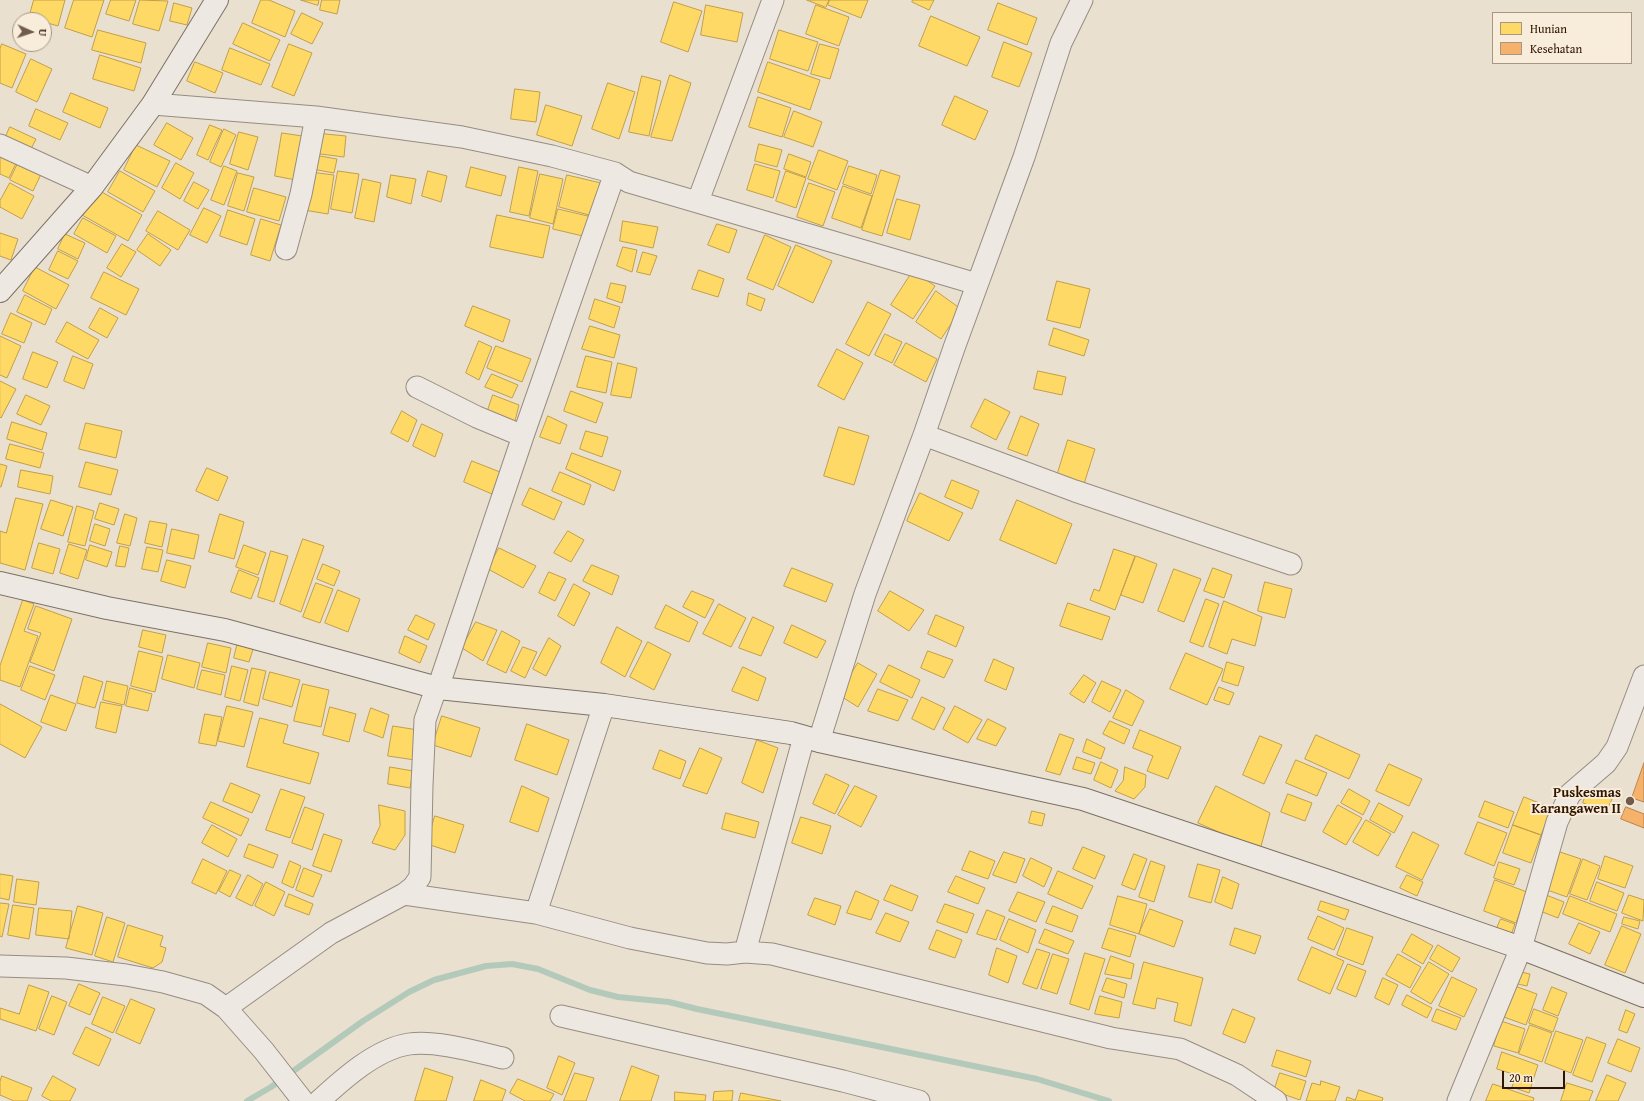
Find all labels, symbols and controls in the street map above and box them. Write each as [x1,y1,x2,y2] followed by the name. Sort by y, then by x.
[12,12,52,52] north arrow
[1492,12,1632,64] legend
[1530,20,1567,37] text: Hunian
[35,28,51,37] text: U
[1530,40,1582,57] text: Kesehatan
[1531,785,1621,818] place label: Puskesmas Karangawen II
[1624,795,1636,807] marker: Puskesmas Karangawen II
[1504,1063,1567,1089] scale bar
[1509,1069,1533,1086] text: 20 m

